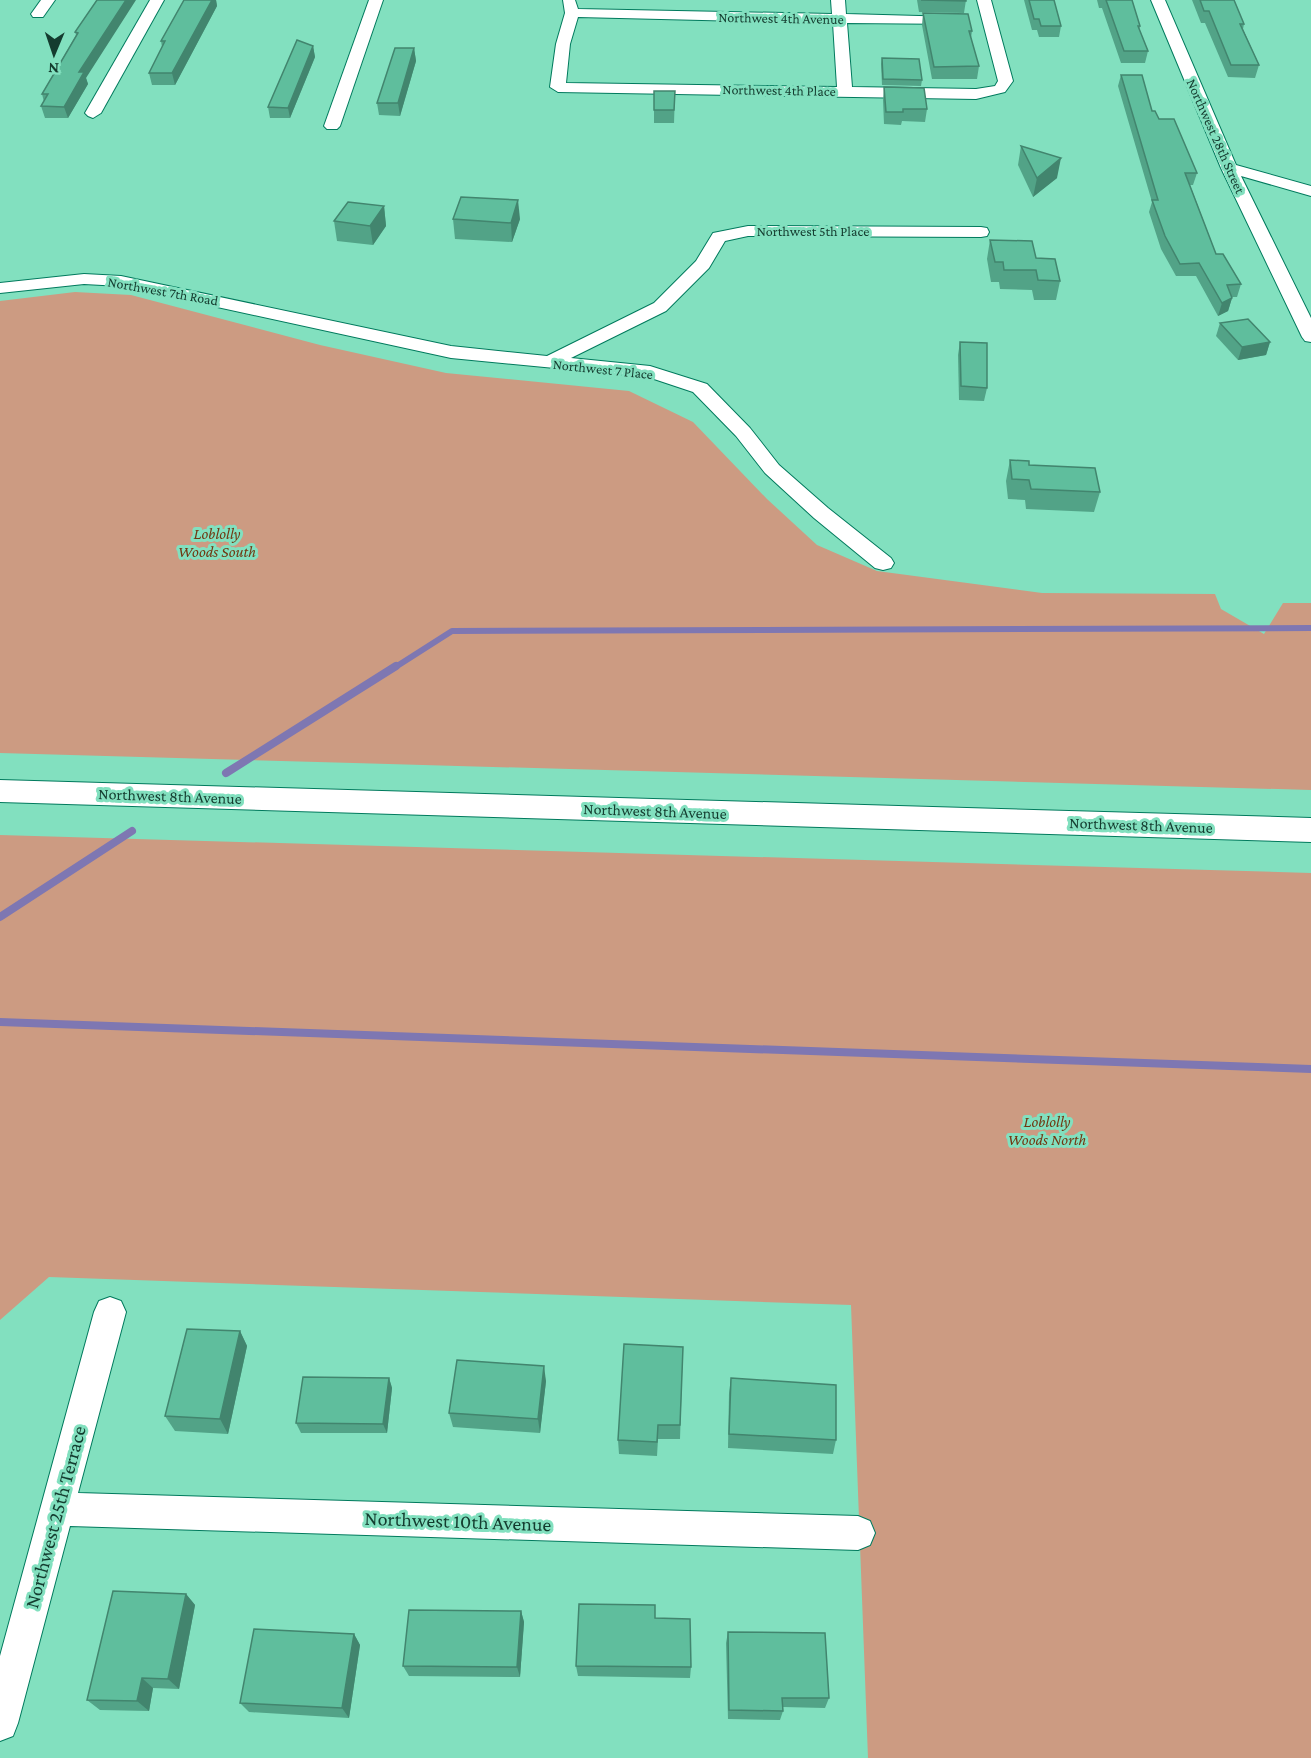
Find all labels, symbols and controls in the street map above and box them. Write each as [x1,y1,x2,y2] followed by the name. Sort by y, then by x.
[718,9,844,27] street label: Northwest 4th Avenue
[24,24,84,84] north arrow
[48,60,59,77] text: N
[1183,76,1249,196] street label: Northwest 28th Street
[722,81,836,99] street label: Northwest 4th Place
[757,223,869,239] street label: Northwest 5th Place
[107,273,220,309] street label: Northwest 7th Road
[552,356,654,382] street label: Northwest 7 Place
[178,525,256,560] park label: Loblolly Woods South
[98,785,242,807] street label: Northwest 8th Avenue
[583,800,727,822] street label: Northwest 8th Avenue
[1069,814,1213,836] street label: Northwest 8th Avenue
[1008,1113,1086,1148] park label: Loblolly Woods North
[20,1423,90,1611] street label: Northwest 25th Terrace
[364,1507,552,1535] street label: Northwest 10th Avenue

